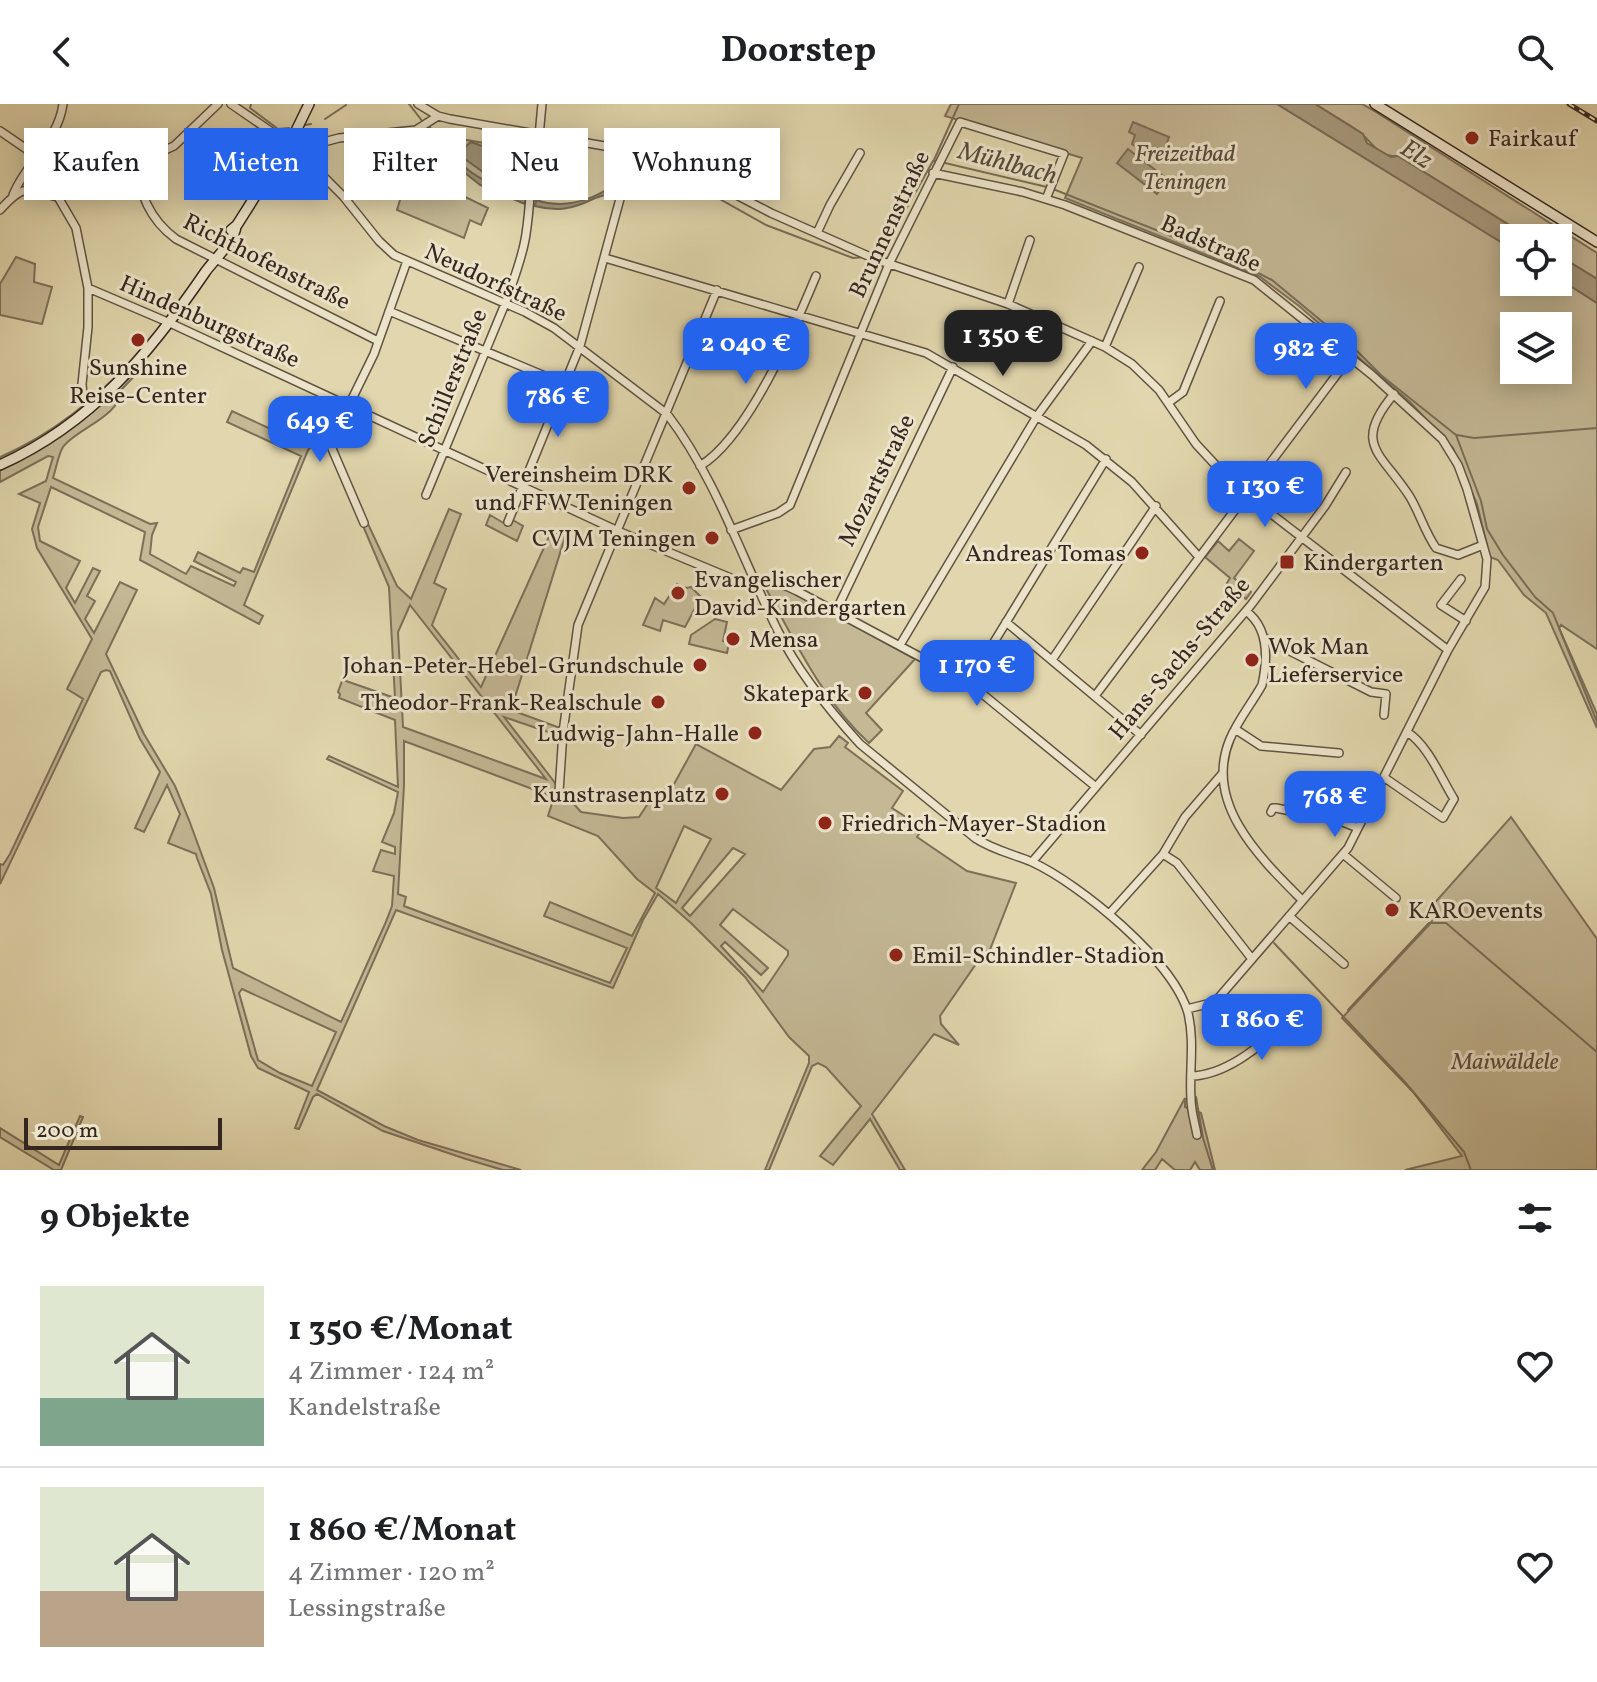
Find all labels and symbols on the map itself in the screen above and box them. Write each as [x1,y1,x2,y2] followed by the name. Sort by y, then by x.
[1488,123,1579,157] place label: Fairkauf
[1463,129,1481,147] marker: Fairkauf
[1393,131,1439,178] water label: Elz
[953,133,1061,194] water label: Mühlbach
[1135,138,1236,200] park label: Freizeitbad Teningen
[842,145,940,304] street label: Brunnenstraße
[176,206,356,320] street label: Richthofenstraße
[1154,208,1266,282] street label: Badstraße
[418,236,572,332] street label: Neudorfstraße
[114,268,305,378] street label: Hindenburgstraße
[411,304,497,453] street label: Schillerstraße
[929,310,1077,378] pin: 1 350 €
[672,318,820,386] pin: 2 040 €
[1250,323,1362,391] pin: 982 €
[129,331,147,349] marker: Sunshine Reise-Center
[69,352,207,414] place label: Sunshine Reise-Center
[502,371,614,439] pin: 786 €
[264,396,376,464] pin: 649 €
[831,409,925,553] street label: Mozartstraße
[475,459,673,521] place label: Vereinsheim DRK und FFW Teningen
[1191,461,1339,529] pin: 1 130 €
[680,479,698,497] marker: Vereinsheim DRK und FFW Teningen
[532,523,696,557] place label: CVJM Teningen
[703,529,721,547] marker: CVJM Teningen
[965,538,1126,572] place label: Andreas Tomas
[1133,544,1151,562] marker: Andreas Tomas
[1303,547,1444,581] place label: Kindergarten
[1278,553,1296,571] marker: Kindergarten
[694,564,906,626] place label: Evangelischer David-Kindergarten
[1102,570,1259,748] street label: Hans-Sachs-Straße
[669,584,687,602] marker: Evangelischer David-Kindergarten
[749,624,819,658] place label: Mensa
[724,630,742,648] marker: Mensa
[1268,631,1403,693] place label: Wok Man Lieferservice
[903,640,1051,708] pin: 1 170 €
[342,650,684,684] place label: Johan-Peter-Hebel-Grundschule
[1243,651,1261,669] marker: Wok Man Lieferservice
[691,656,709,674] marker: Johan-Peter-Hebel-Grundschule
[743,678,849,712] place label: Skatepark
[856,684,874,702] marker: Skatepark
[361,687,642,721] place label: Theodor-Frank-Realschule
[649,693,667,711] marker: Theodor-Frank-Realschule
[537,718,739,752] place label: Ludwig-Jahn-Halle
[746,724,764,742] marker: Ludwig-Jahn-Halle
[1279,771,1391,839] pin: 768 €
[532,779,706,813] place label: Kunstrasenplatz
[713,785,731,803] marker: Kunstrasenplatz
[841,808,1107,842] place label: Friedrich-Mayer-Stadion
[816,814,834,832] marker: Friedrich-Mayer-Stadion
[1408,895,1543,929] place label: KAROevents
[1383,901,1401,919] marker: KAROevents
[912,940,1165,974] place label: Emil-Schindler-Stadion
[887,946,905,964] marker: Emil-Schindler-Stadion
[1188,994,1336,1062] pin: 1 860 €
[1451,1046,1559,1080] park label: Maiwäldele
[24,1114,222,1150] scale bar

